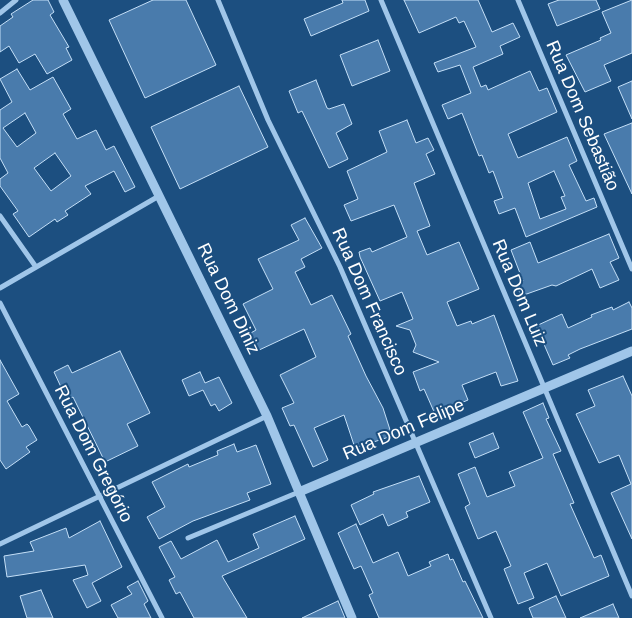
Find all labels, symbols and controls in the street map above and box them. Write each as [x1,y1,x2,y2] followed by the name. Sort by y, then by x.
[541,38,623,194] street label: Rua Dom Sebastião
[327,225,411,379] street label: Rua Dom Francisco
[487,236,551,350] street label: Rua Dom Luiz
[192,240,264,358] street label: Rua Dom Diniz
[49,382,137,526] street label: Rua Dom Gregório
[340,395,468,465] street label: Rua Dom Felipe

